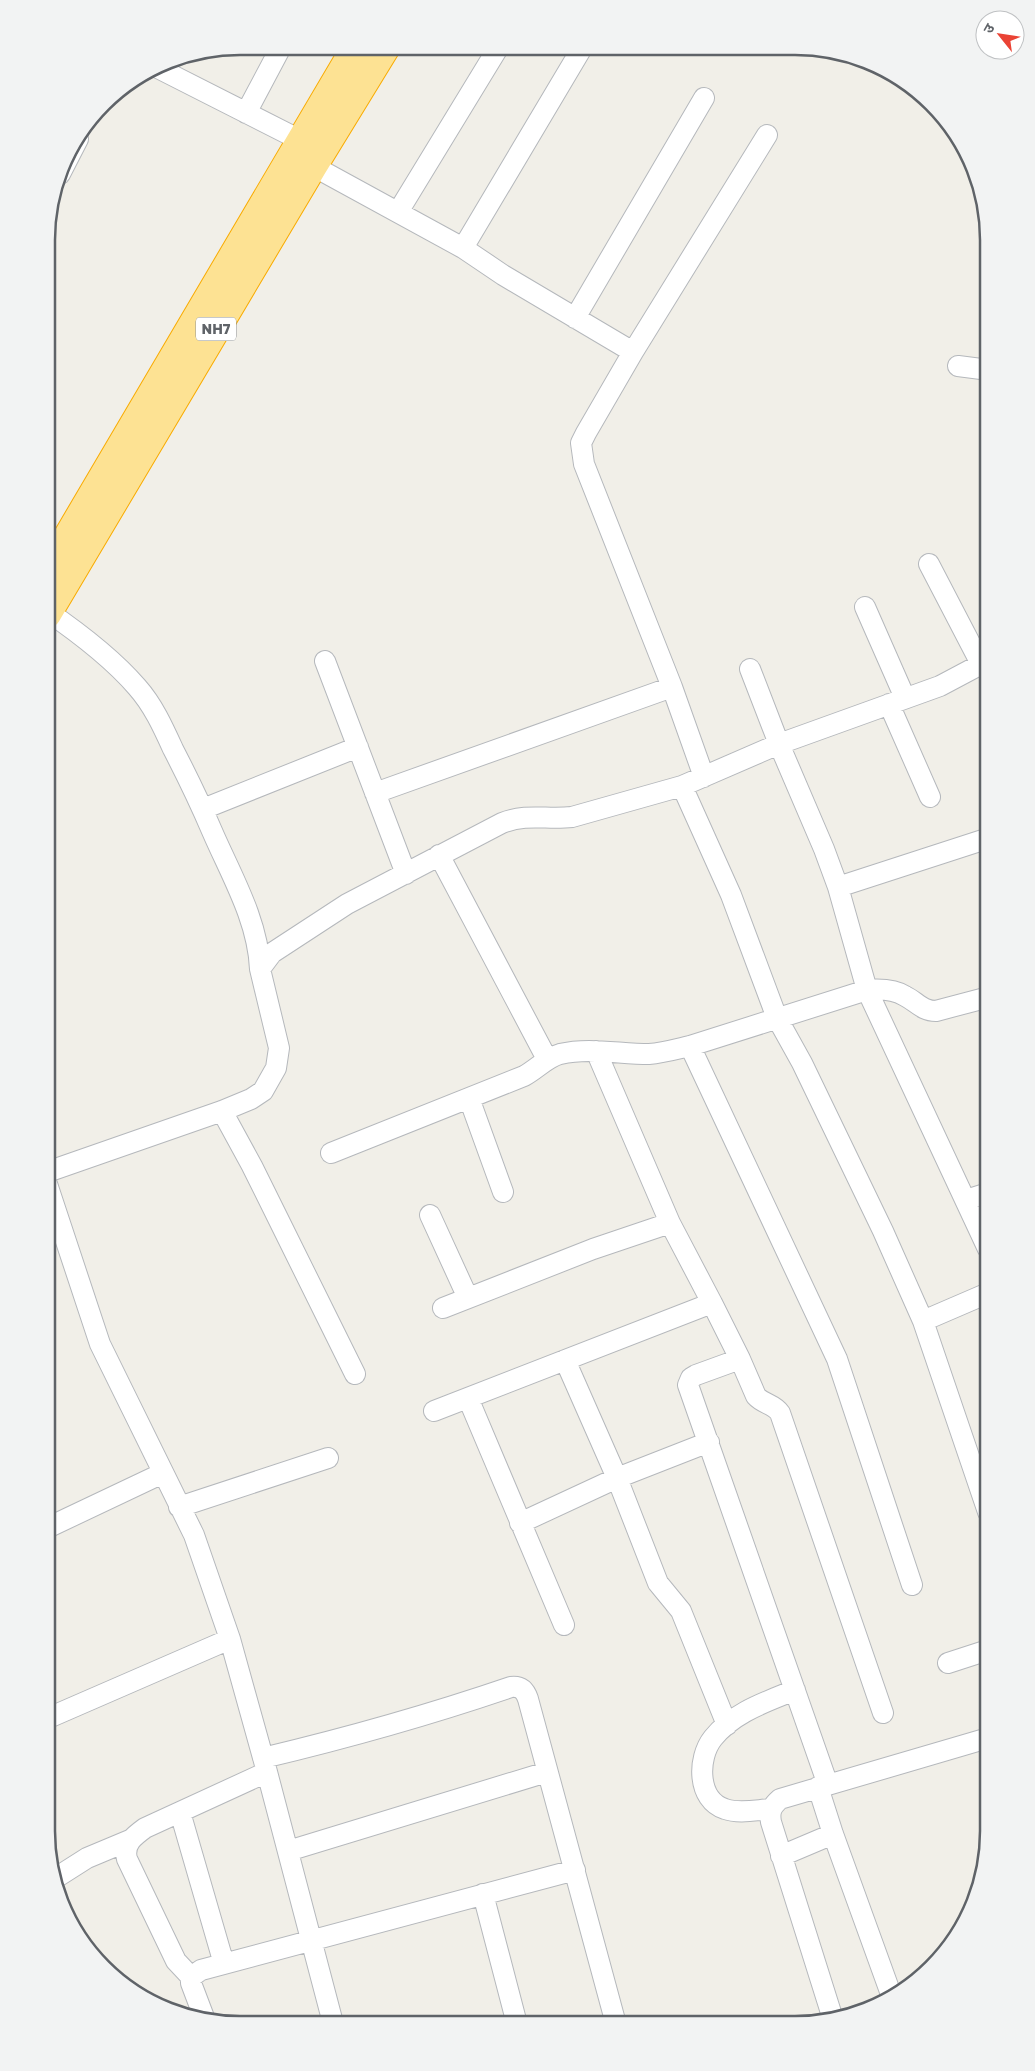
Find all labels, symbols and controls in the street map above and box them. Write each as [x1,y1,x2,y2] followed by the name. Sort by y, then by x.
[975,10,1025,60] north arrow
[979,20,998,36] text: उ
[196,318,236,340] road number: NH7

